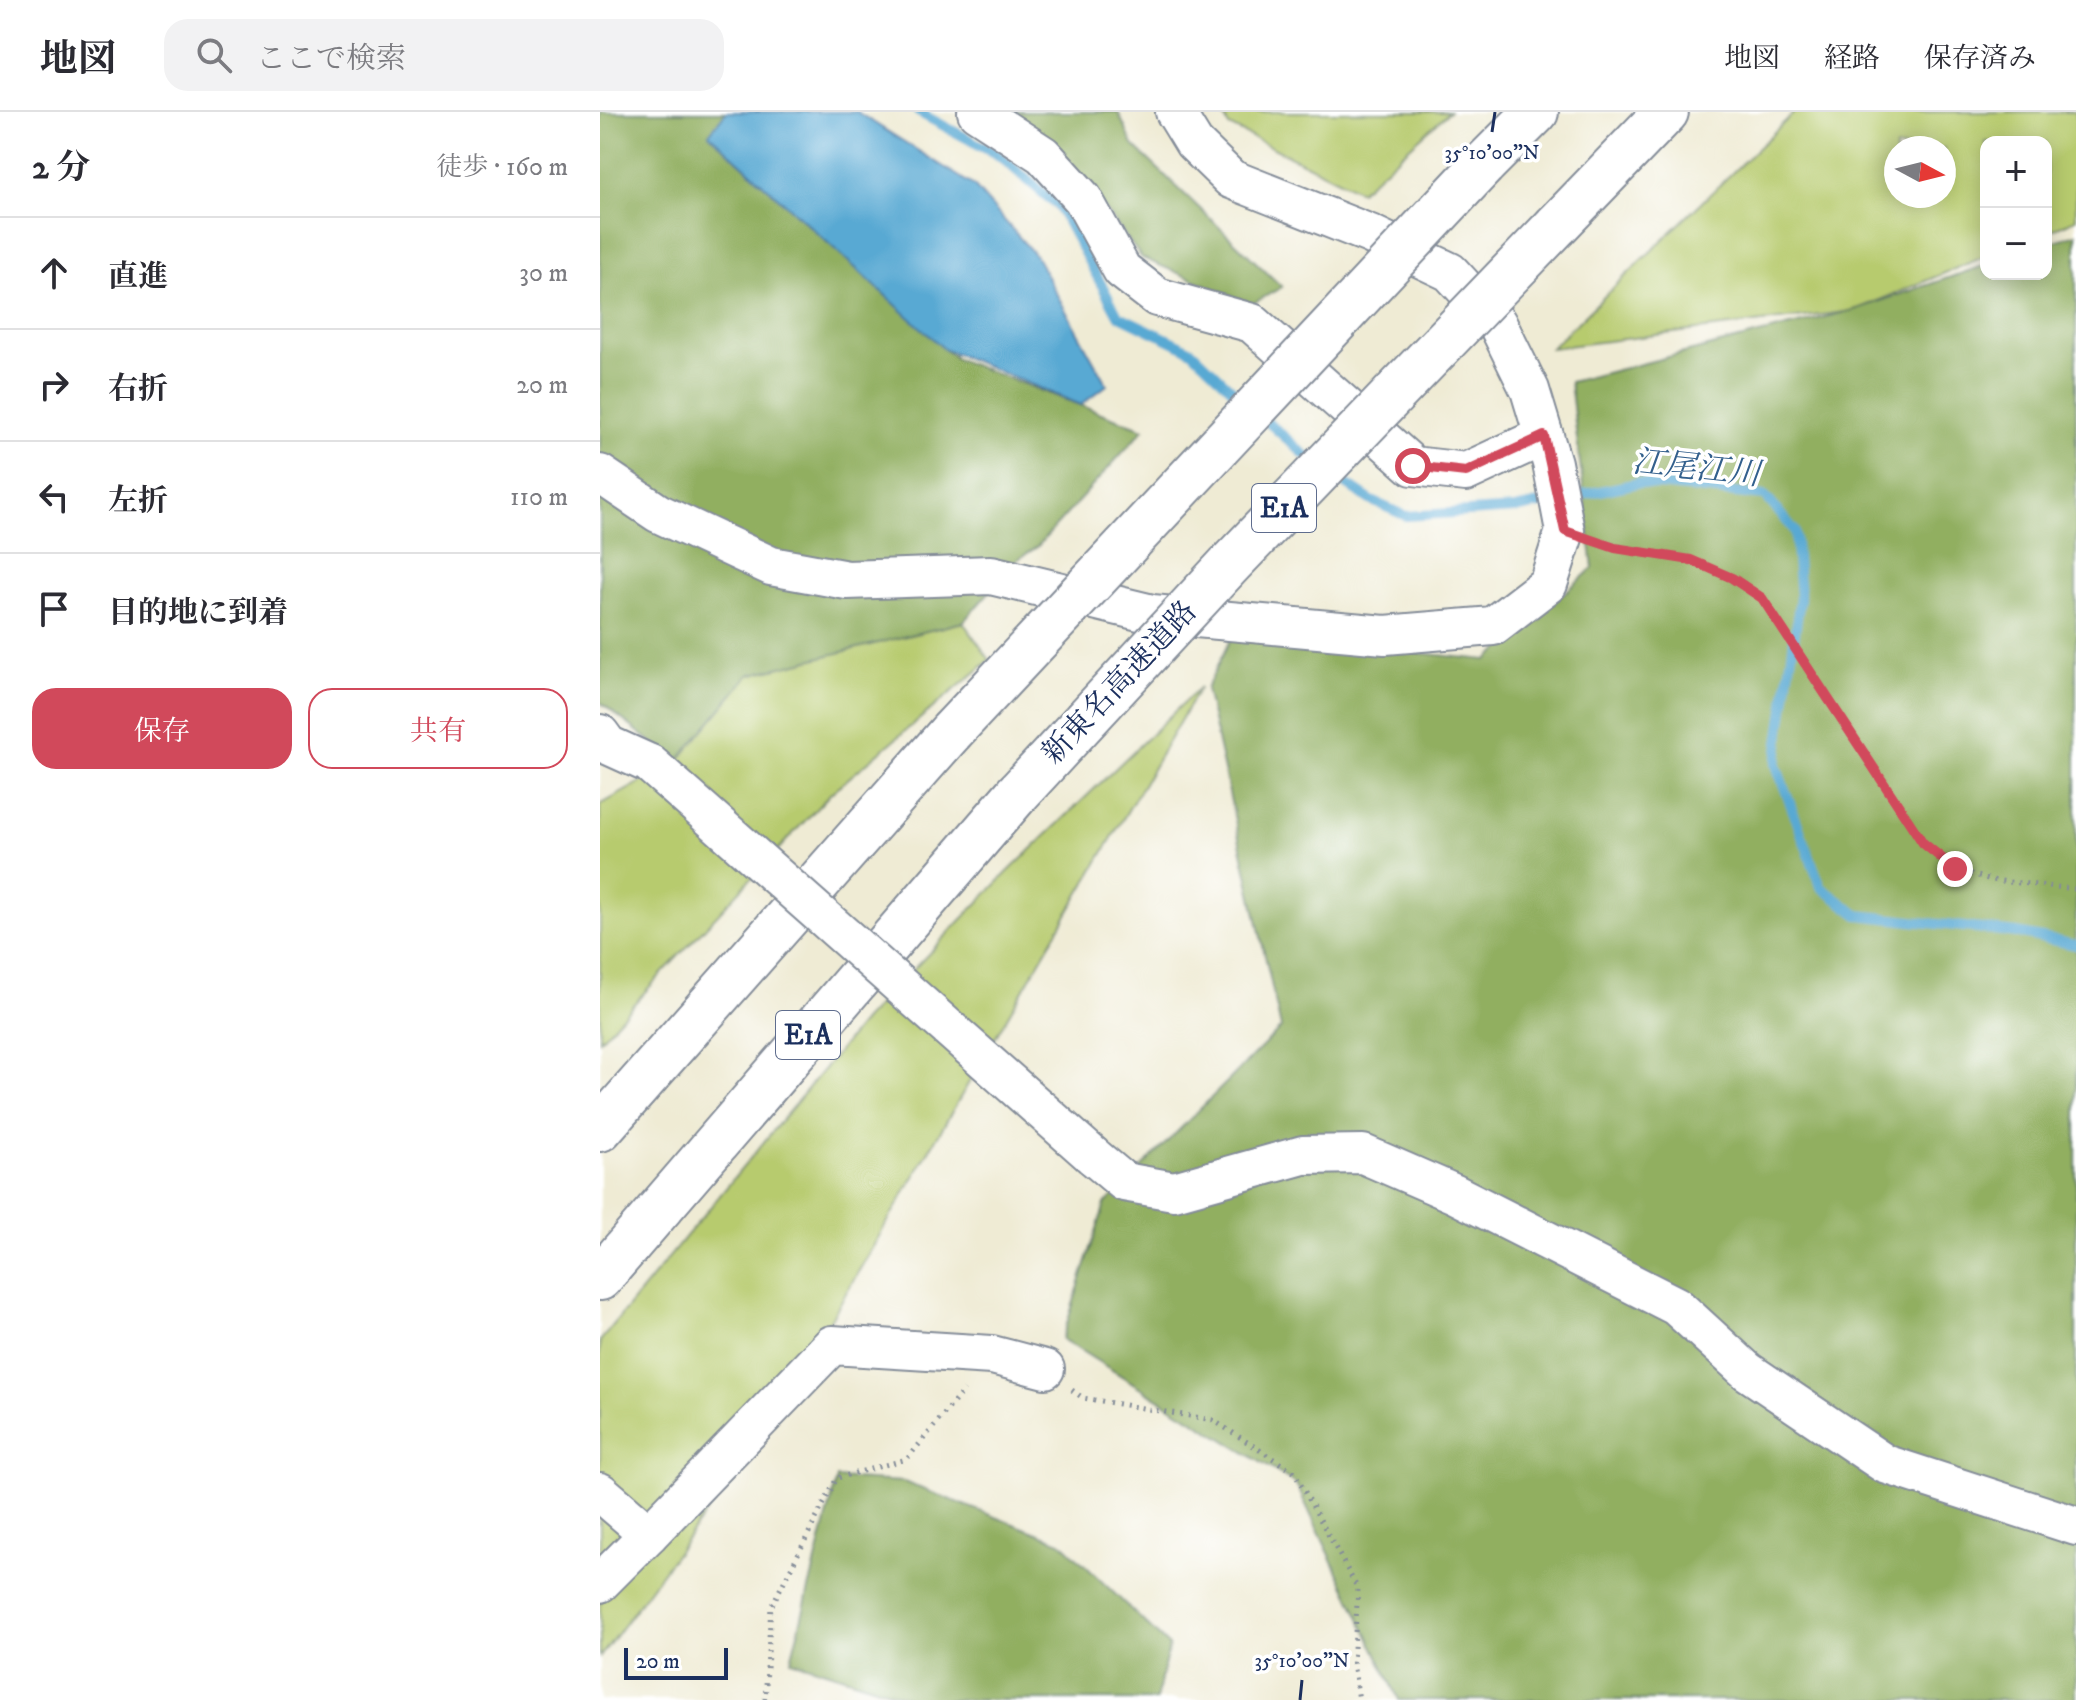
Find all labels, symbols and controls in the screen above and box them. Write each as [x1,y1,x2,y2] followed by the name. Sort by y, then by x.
[164,19,724,91] search box
[192,33,236,77] icon: search
[40,36,116,84] text: 地図
[256,41,406,78] text: ここで検索
[1724,41,1780,76] text: 地図
[1824,41,1880,76] text: 経路
[1924,41,2036,76] text: 保存済み
[1884,136,1956,208] north arrow
[1980,136,2052,280] map controls
[1980,136,2052,208] button: +
[1445,141,1539,166] text: 35°10'00"N
[32,147,90,189] text: 2 分
[437,151,568,184] text: 徒歩 · 160 m
[1980,208,2052,280] button: −
[32,251,76,295] icon: ahead
[519,257,568,290] text: 30 m
[108,259,168,296] text: 直進
[32,363,76,407] icon: right
[516,369,568,402] text: 20 m
[108,371,168,408] text: 右折
[1630,442,1765,496] water label: 江尾江川
[1395,448,1431,484] route start
[32,475,76,519] icon: left
[510,481,568,514] text: 110 m
[108,483,168,520] text: 左折
[1252,484,1316,532] road number: E1A
[32,587,76,631] icon: arrive
[1035,594,1205,772] street label: 新東名高速道路
[108,595,288,632] text: 目的地に到着
[32,688,292,769] button: 保存
[308,688,568,769] button: 共有
[1937,851,1973,887] route end
[776,1011,840,1059] road number: E1A
[624,1644,728,1680] scale bar
[636,1648,680,1675] text: 20 m
[1255,1649,1349,1674] text: 35°10'00"N

